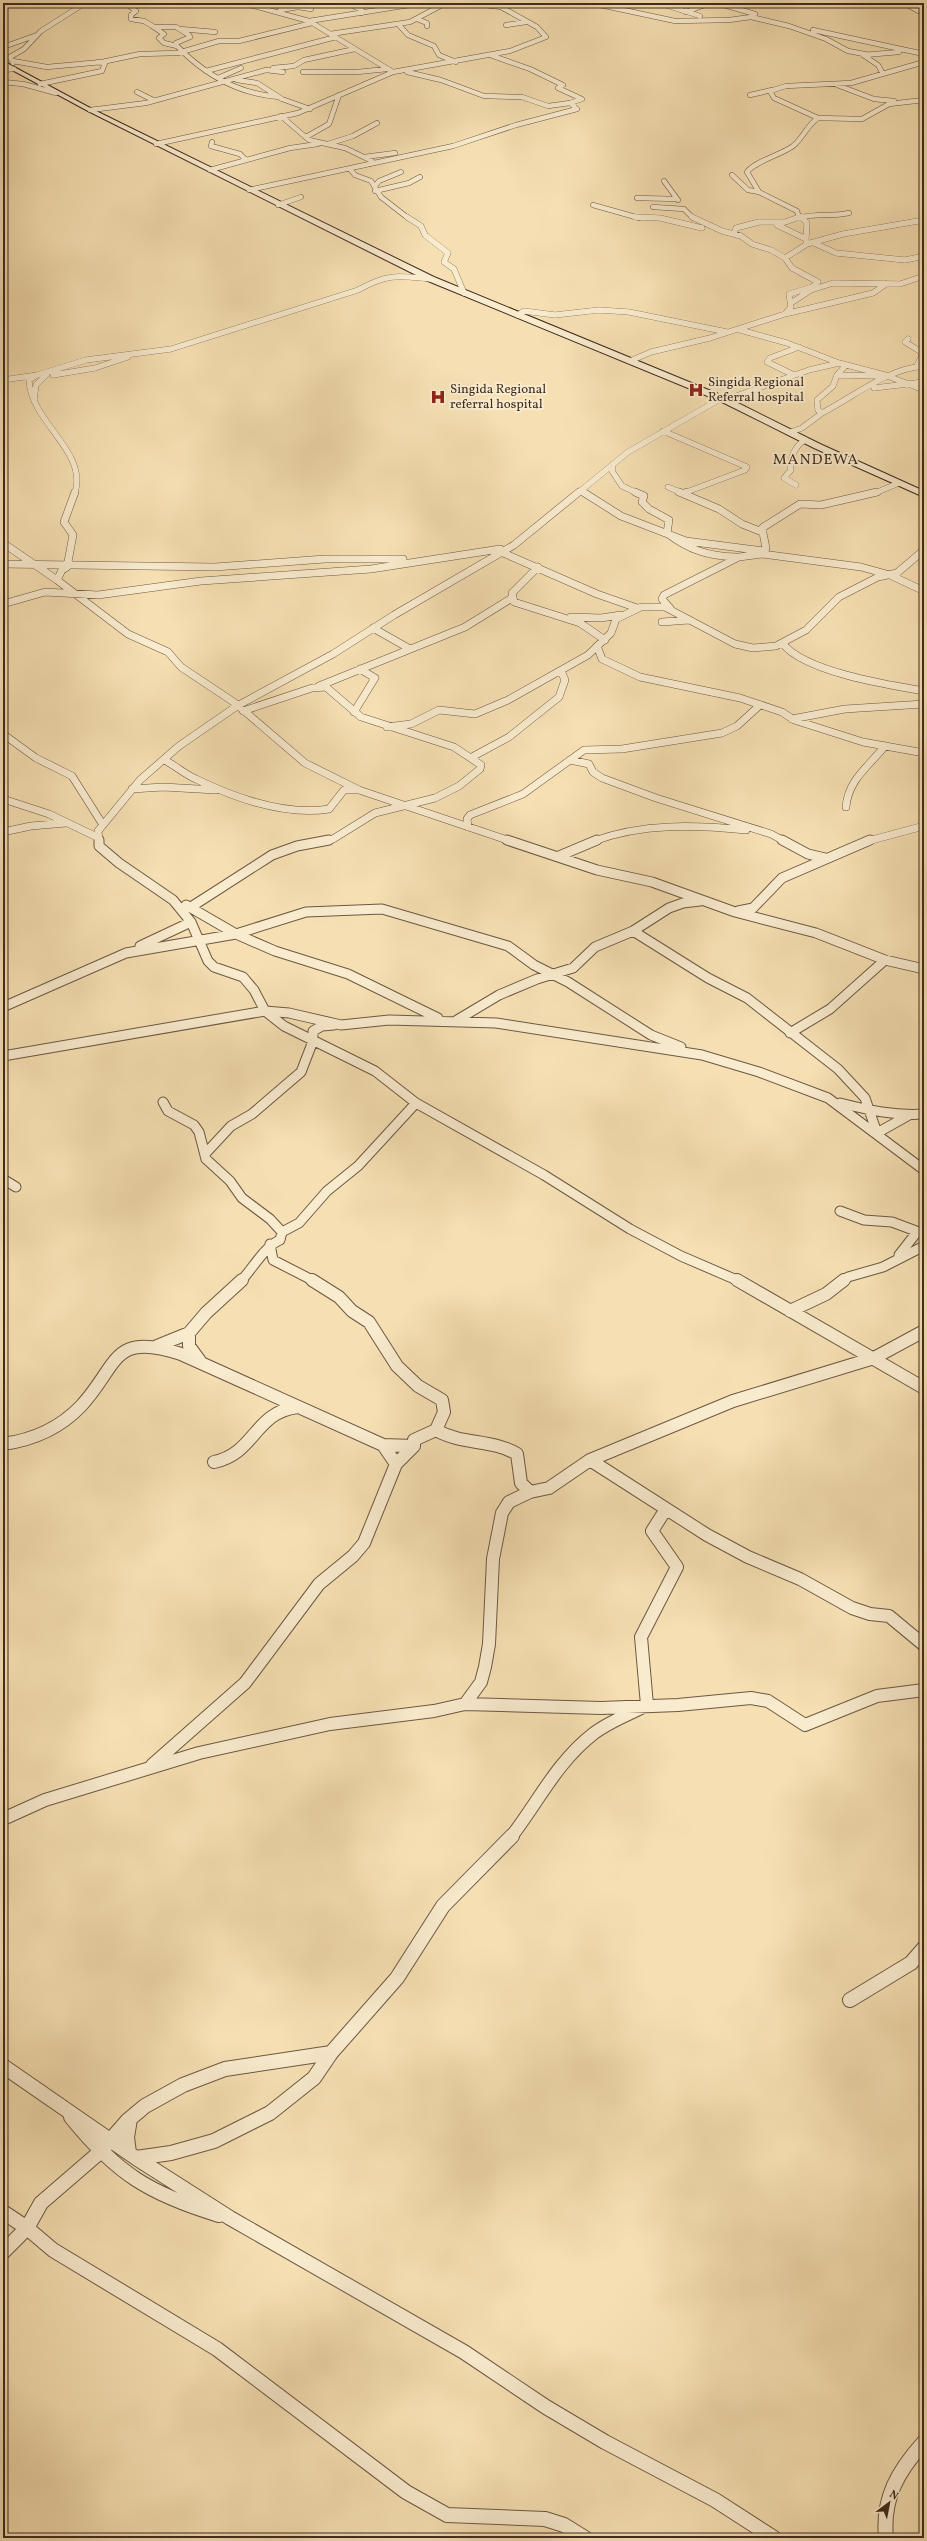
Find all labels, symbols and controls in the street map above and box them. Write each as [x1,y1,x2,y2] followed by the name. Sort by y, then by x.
[708,374,804,407] place label: Singida Regional Referral hospital
[450,381,546,414] place label: Singida Regional referral hospital
[687,381,705,399] hospital icon: Singida Regional Referral hospital
[429,388,447,406] hospital icon: Singida Regional referral hospital
[773,450,859,471] district label: MANDEWA
[869,2483,909,2523] north arrow
[886,2487,901,2504] text: N

